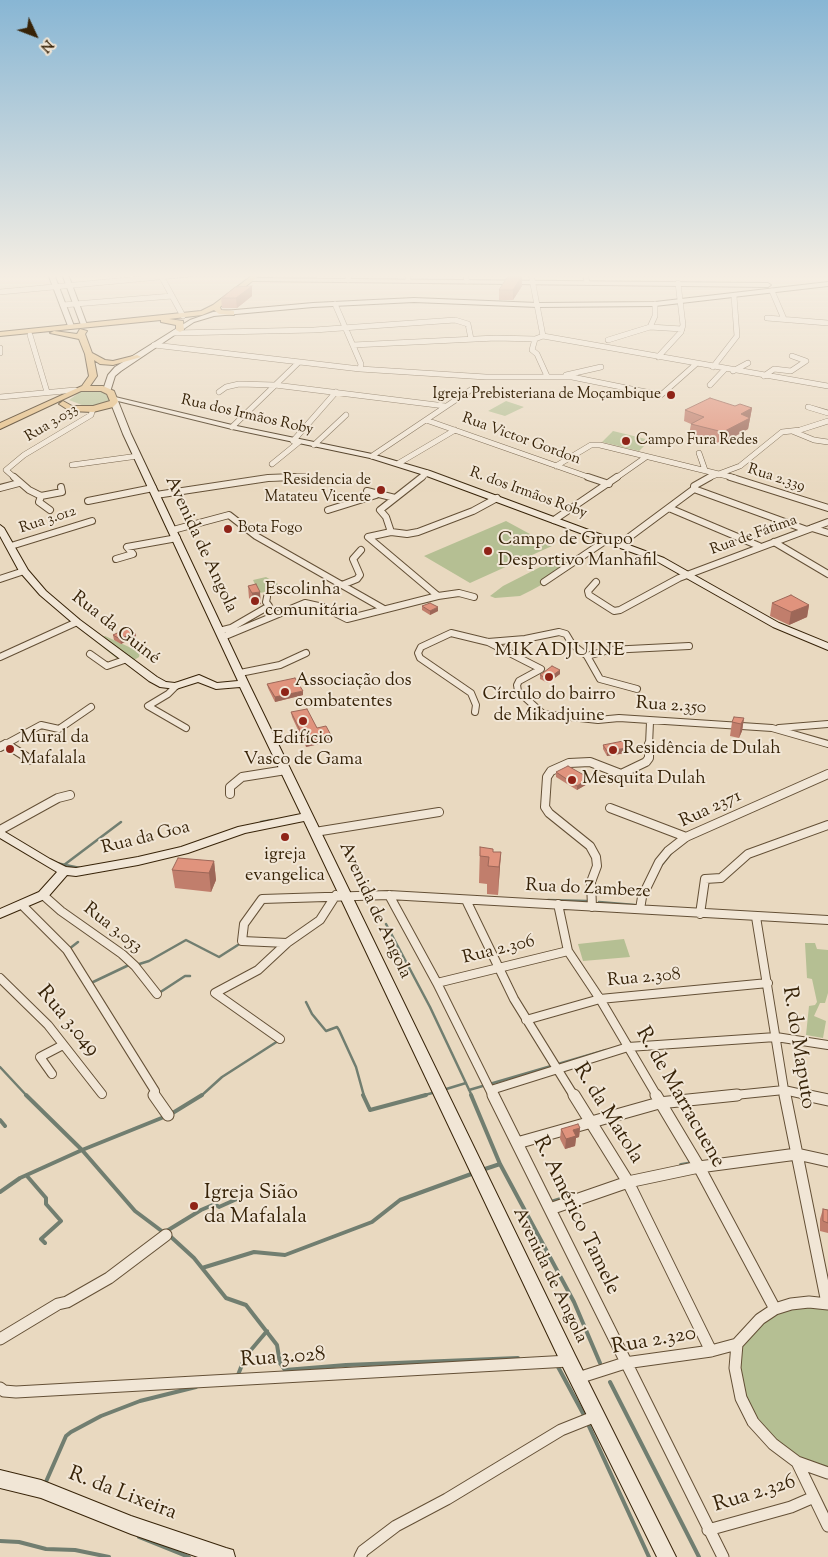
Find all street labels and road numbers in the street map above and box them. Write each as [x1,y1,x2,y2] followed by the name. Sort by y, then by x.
[179,392,315,440] street label: Rua dos Irmãos Roby
[22,401,82,447] street label: Rua 3.033
[459,410,583,470] street label: Rua Victor Gordon
[745,461,807,497] street label: Rua 2.339
[467,464,589,524] street label: R. dos Irmãos Roby
[159,473,241,617] street label: Avenida de Angola
[17,503,79,539] street label: Rua 3.012
[708,512,800,560] street label: Rua de Fátima
[66,588,164,670] street label: Rua da Guiné
[635,694,707,720] street label: Rua 2.350
[677,786,745,834] street label: Rua 2371
[100,818,192,860] street label: Rua da Goa
[333,839,415,983] street label: Avenida de Angola
[525,876,651,904] street label: Rua do Zambeze
[78,899,146,959] street label: Rua 3.053
[461,932,537,970] street label: Rua 2.306
[606,965,682,993] street label: Rua 2.308
[30,981,104,1063] street label: Rua 3.049
[775,985,819,1111] street label: R. do Maputo
[629,1023,729,1173] street label: R. de Marracuene
[566,1059,648,1169] street label: R. da Matola
[526,1133,624,1299] street label: R. Américo Tamele
[507,1205,591,1347] street label: Avenida de Angola
[610,1322,698,1362] street label: Rua 2.320
[240,1343,326,1375] street label: Rua 3.028
[64,1463,180,1527] street label: R. da Lixeira
[711,1471,799,1519] street label: Rua 2.326

